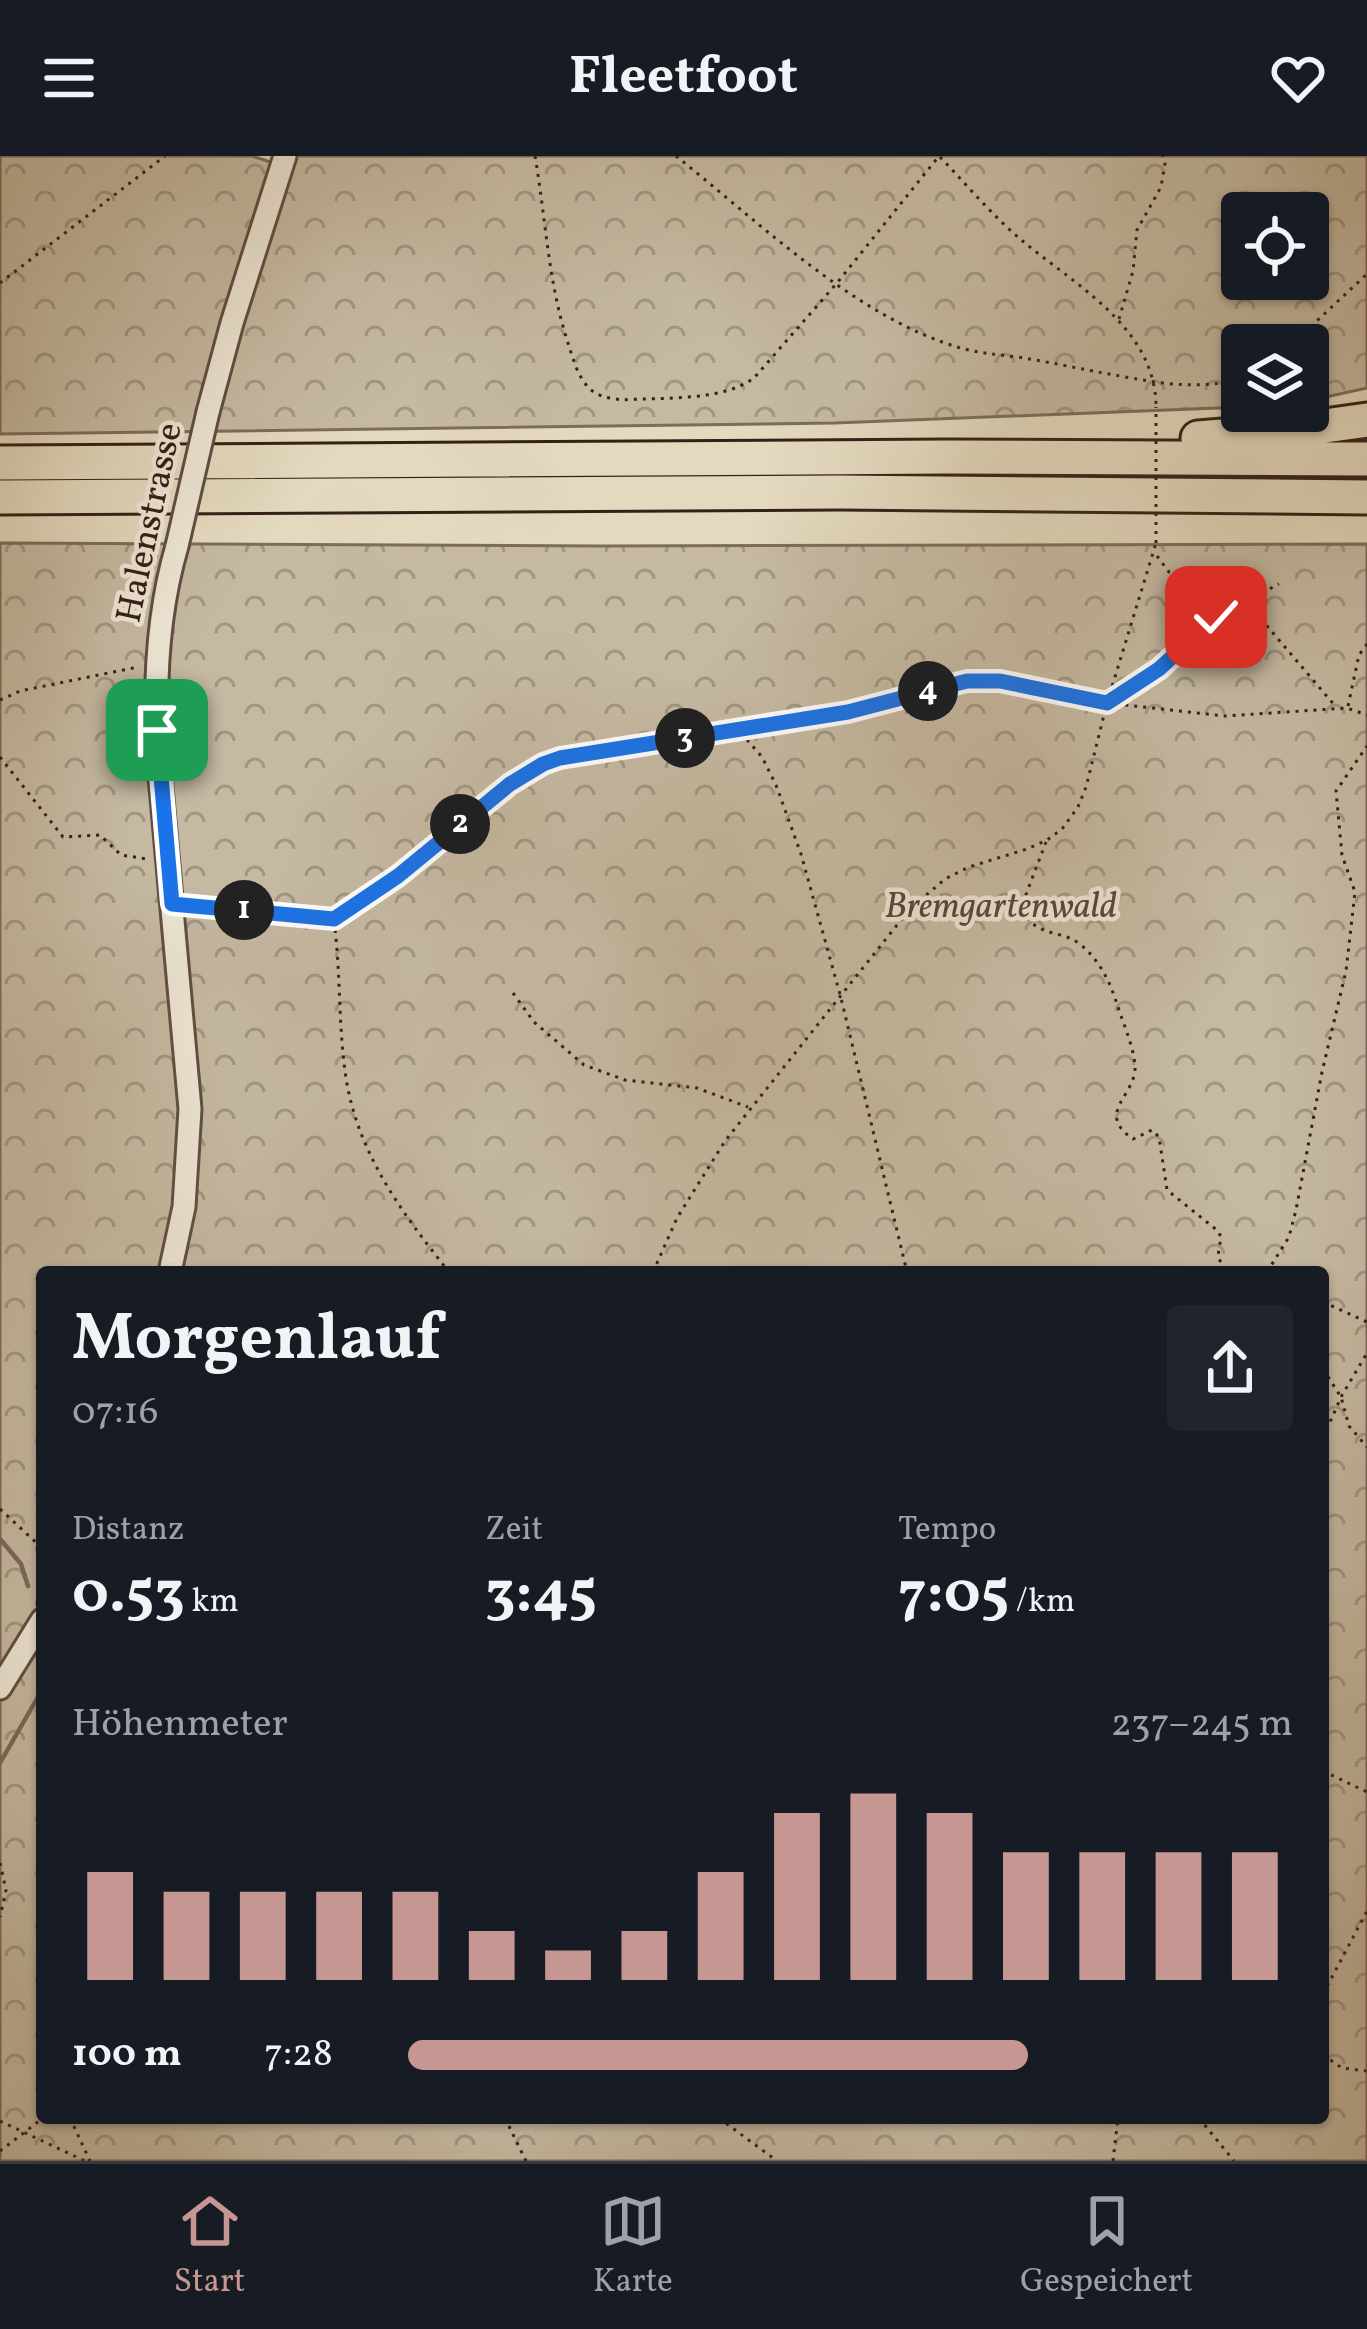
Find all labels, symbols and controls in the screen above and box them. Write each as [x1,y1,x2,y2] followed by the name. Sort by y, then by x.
[569,41,798,116] text: Fleetfoot
[36,45,102,111] icon: menu
[1265,45,1331,111] icon: heart
[1221,192,1329,432] map controls
[1221,192,1329,300] button: locate
[1221,324,1329,432] button: layers
[105,418,197,628] street label: Halenstrasse
[1165,566,1267,668] pin
[1183,584,1249,650] icon: check
[898,661,958,721] pin: 4
[918,668,938,714] text: 4
[106,679,208,781] pin
[124,697,190,763] icon: arrive
[655,708,715,768] pin: 3
[677,715,693,761] text: 3
[430,794,490,854] pin: 2
[451,801,469,847] text: 2
[214,880,274,940] pin: 1
[885,883,1117,933] park label: Bremgartenwald
[237,887,251,933] text: 1
[72,1295,441,1387] text: Morgenlauf
[1167,1305,1293,1431] button: share
[72,1386,158,1440] text: 07:16
[72,1508,184,1554] text: Distanz
[485,1508,543,1554] text: Zeit
[898,1508,996,1554] text: Tempo
[72,1554,185,1637] text: 0.53
[485,1554,597,1637] text: 3:45
[898,1554,1009,1637] text: 7:05
[185,1580,239,1626] text: km
[1009,1580,1075,1626] text: /km
[72,1698,288,1752] text: Höhenmeter
[1111,1698,1293,1752] text: 237–245 m
[72,2028,182,2082] text: 100 m
[264,2028,333,2082] text: 7:28
[174,2188,245,2306] tab: Start
[593,2188,673,2306] tab: Karte
[1020,2188,1193,2306] tab: Gespeichert

